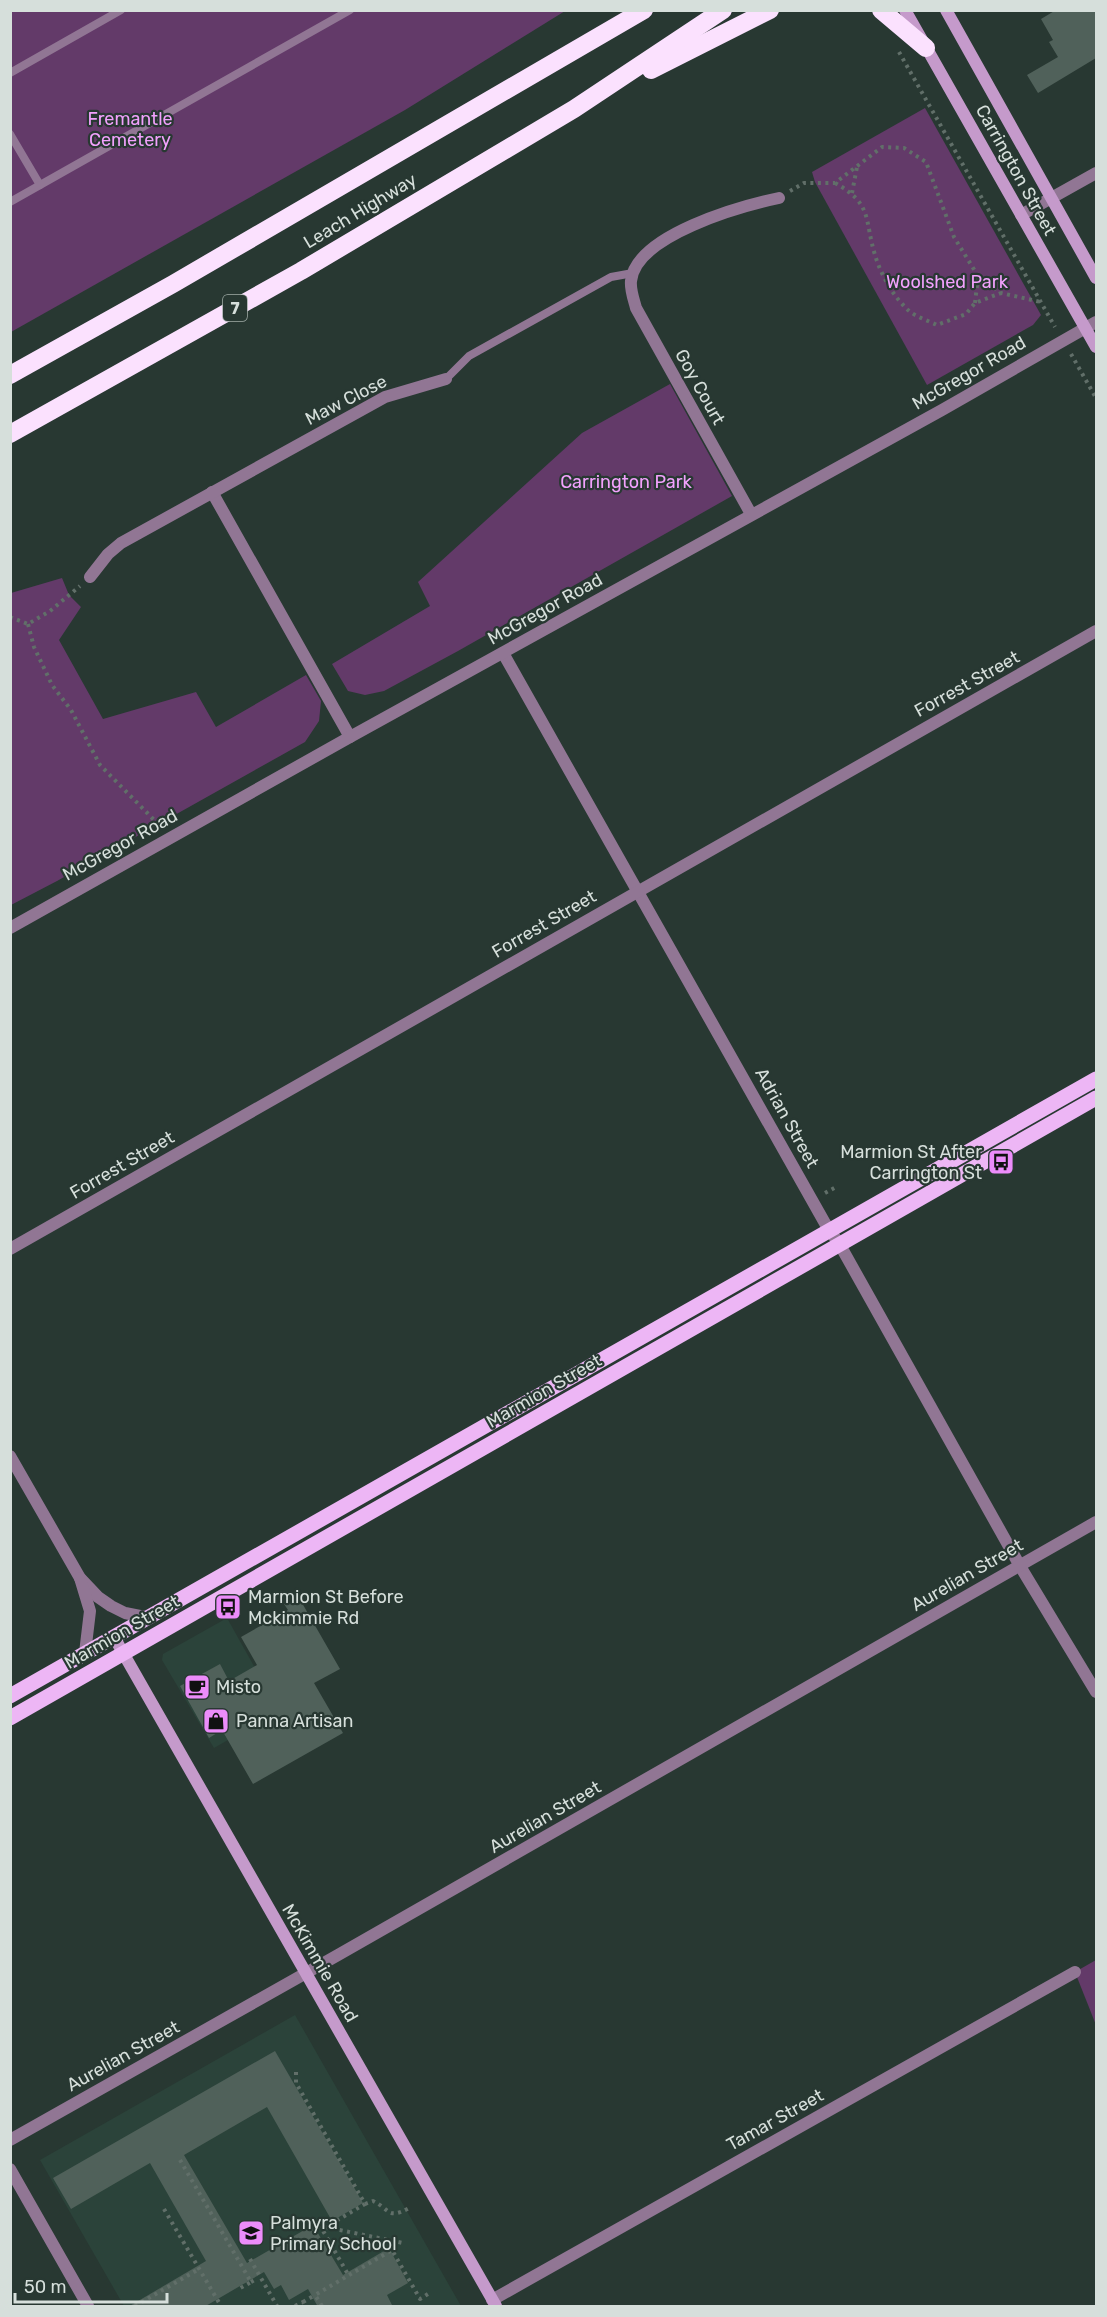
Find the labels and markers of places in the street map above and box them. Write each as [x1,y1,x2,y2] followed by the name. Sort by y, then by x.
[840,1141,982,1184] place label: Marmion St After Carrington St
[986,1147,1016,1177] bus stop icon: Marmion St After Carrington St
[248,1586,404,1629] place label: Marmion St Before Mckimmie Rd
[213,1592,243,1622] bus stop icon: Marmion St Before Mckimmie Rd
[182,1672,212,1702] cafe icon: Misto
[216,1676,261,1698] place label: Misto
[201,1706,231,1736] shop icon: Panna Artisan
[236,1710,353,1732] place label: Panna Artisan
[270,2212,397,2255] place label: Palmyra Primary School
[236,2218,266,2248] school or university icon: Palmyra Primary School

